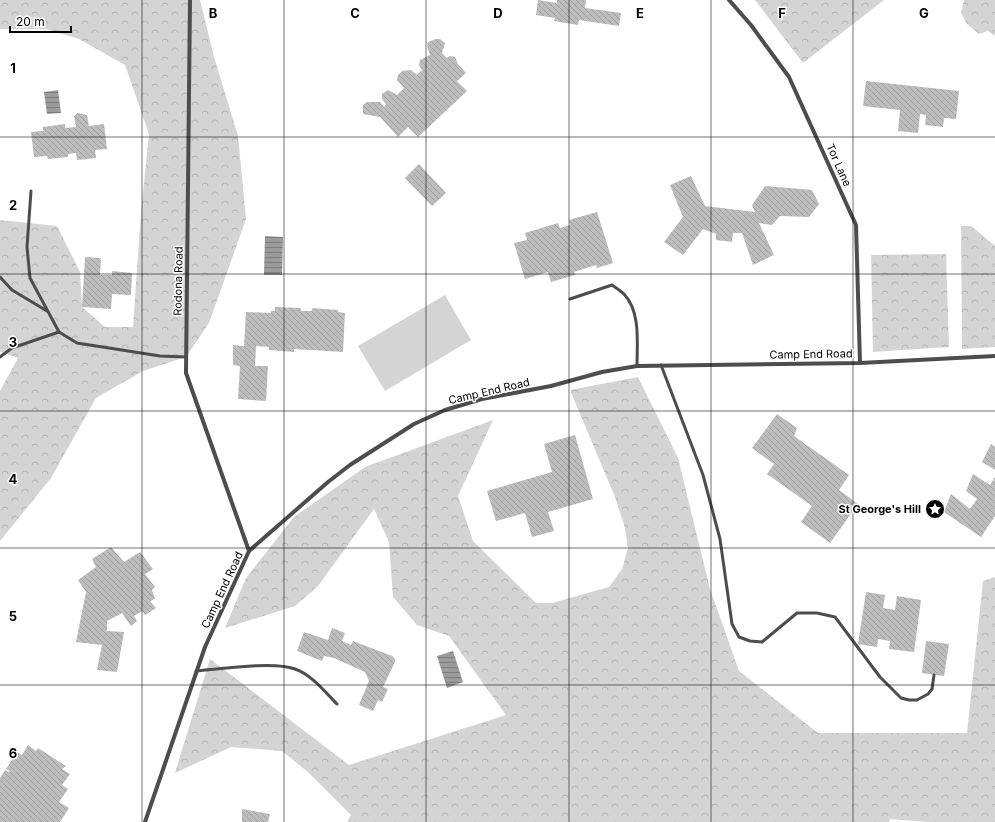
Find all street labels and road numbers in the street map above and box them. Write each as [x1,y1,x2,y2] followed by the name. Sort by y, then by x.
[823,141,855,189] street label: Tor Lane
[170,246,186,316] street label: Rodona Road
[769,346,853,362] street label: Camp End Road
[447,375,531,407] street label: Camp End Road
[198,549,246,631] street label: Camp End Road

